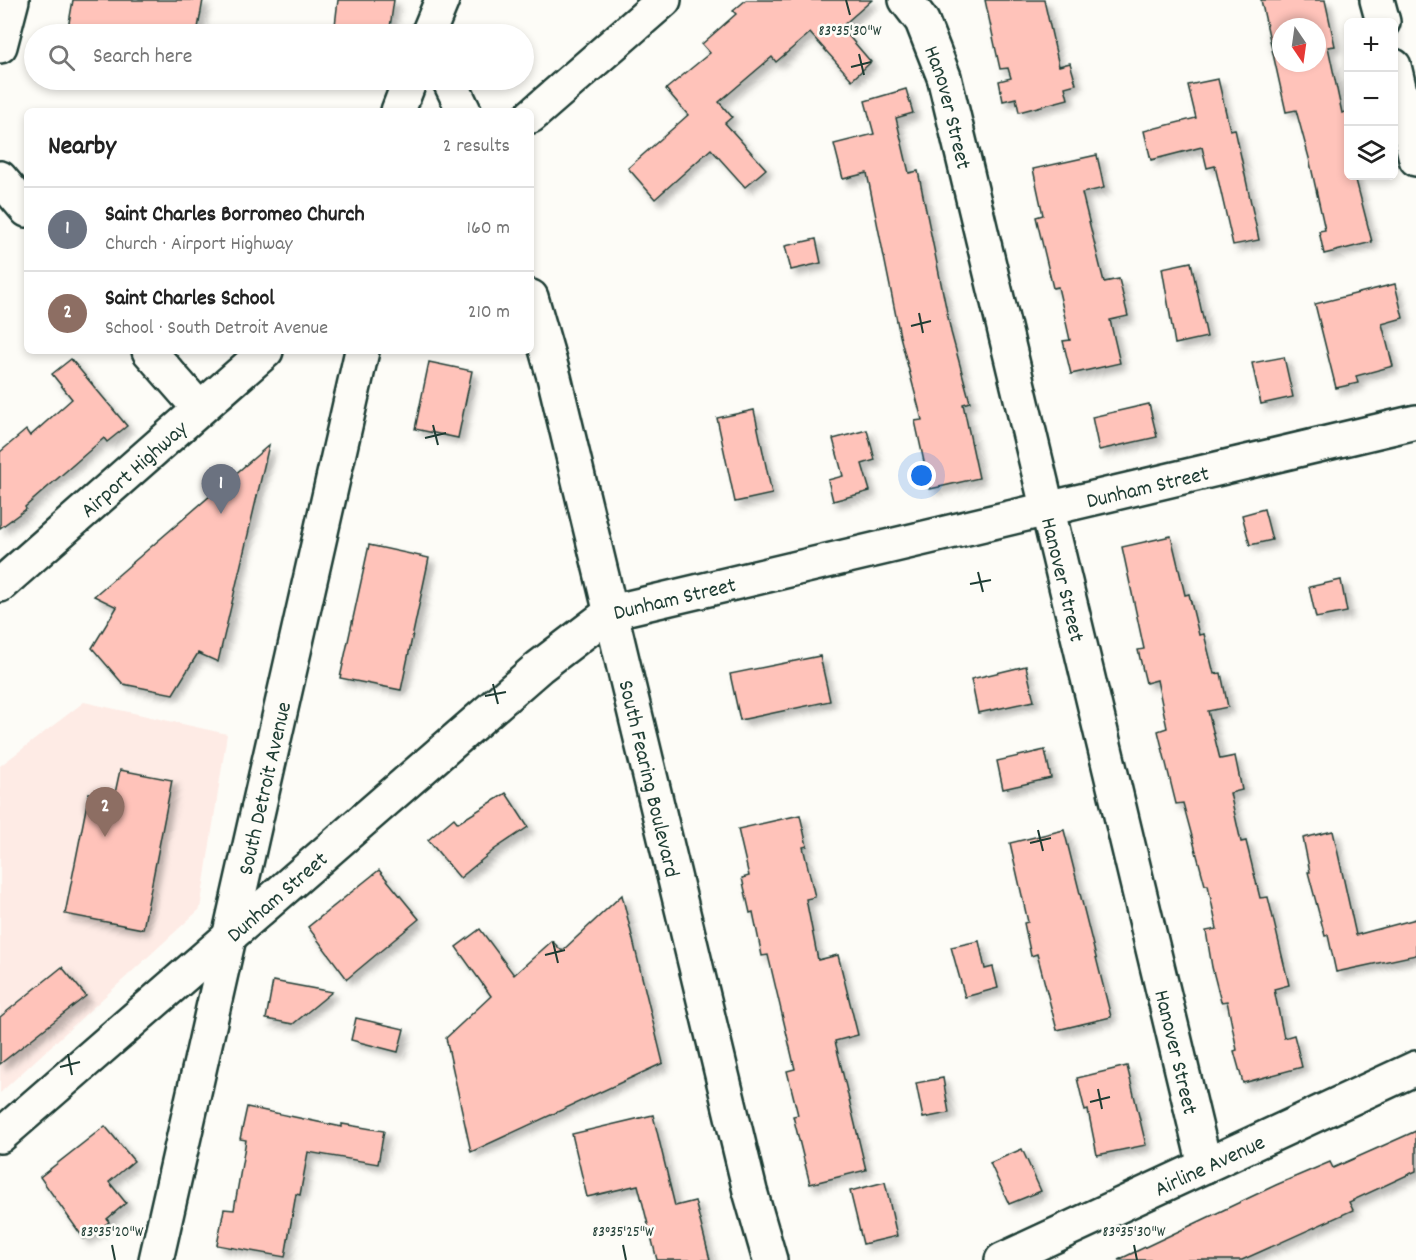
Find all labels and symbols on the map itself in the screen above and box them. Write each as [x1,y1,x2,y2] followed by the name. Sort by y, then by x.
[1272,18,1326,72] north arrow
[819,21,882,43] text: 83°35'30"W
[914,42,978,173] street label: Hanover Street
[75,414,197,527] street label: Airport Highway
[1084,459,1212,518] street label: Dunham Street
[907,461,936,490] your location
[202,464,240,514] pin: 1
[1031,515,1091,645] street label: Hanover Street
[611,571,739,630] street label: Dunham Street
[609,677,686,881] street label: South Fearing Boulevard
[232,699,301,878] street label: South Detroit Avenue
[86,788,124,837] pin: 2
[221,846,336,951] street label: Dunham Street
[1144,987,1204,1118] street label: Hanover Street
[1150,1128,1271,1206] street label: Airline Avenue
[81,1222,144,1244] text: 83°35'20"W
[592,1222,654,1244] text: 83°35'25"W
[1103,1222,1166,1244] text: 83°35'30"W

